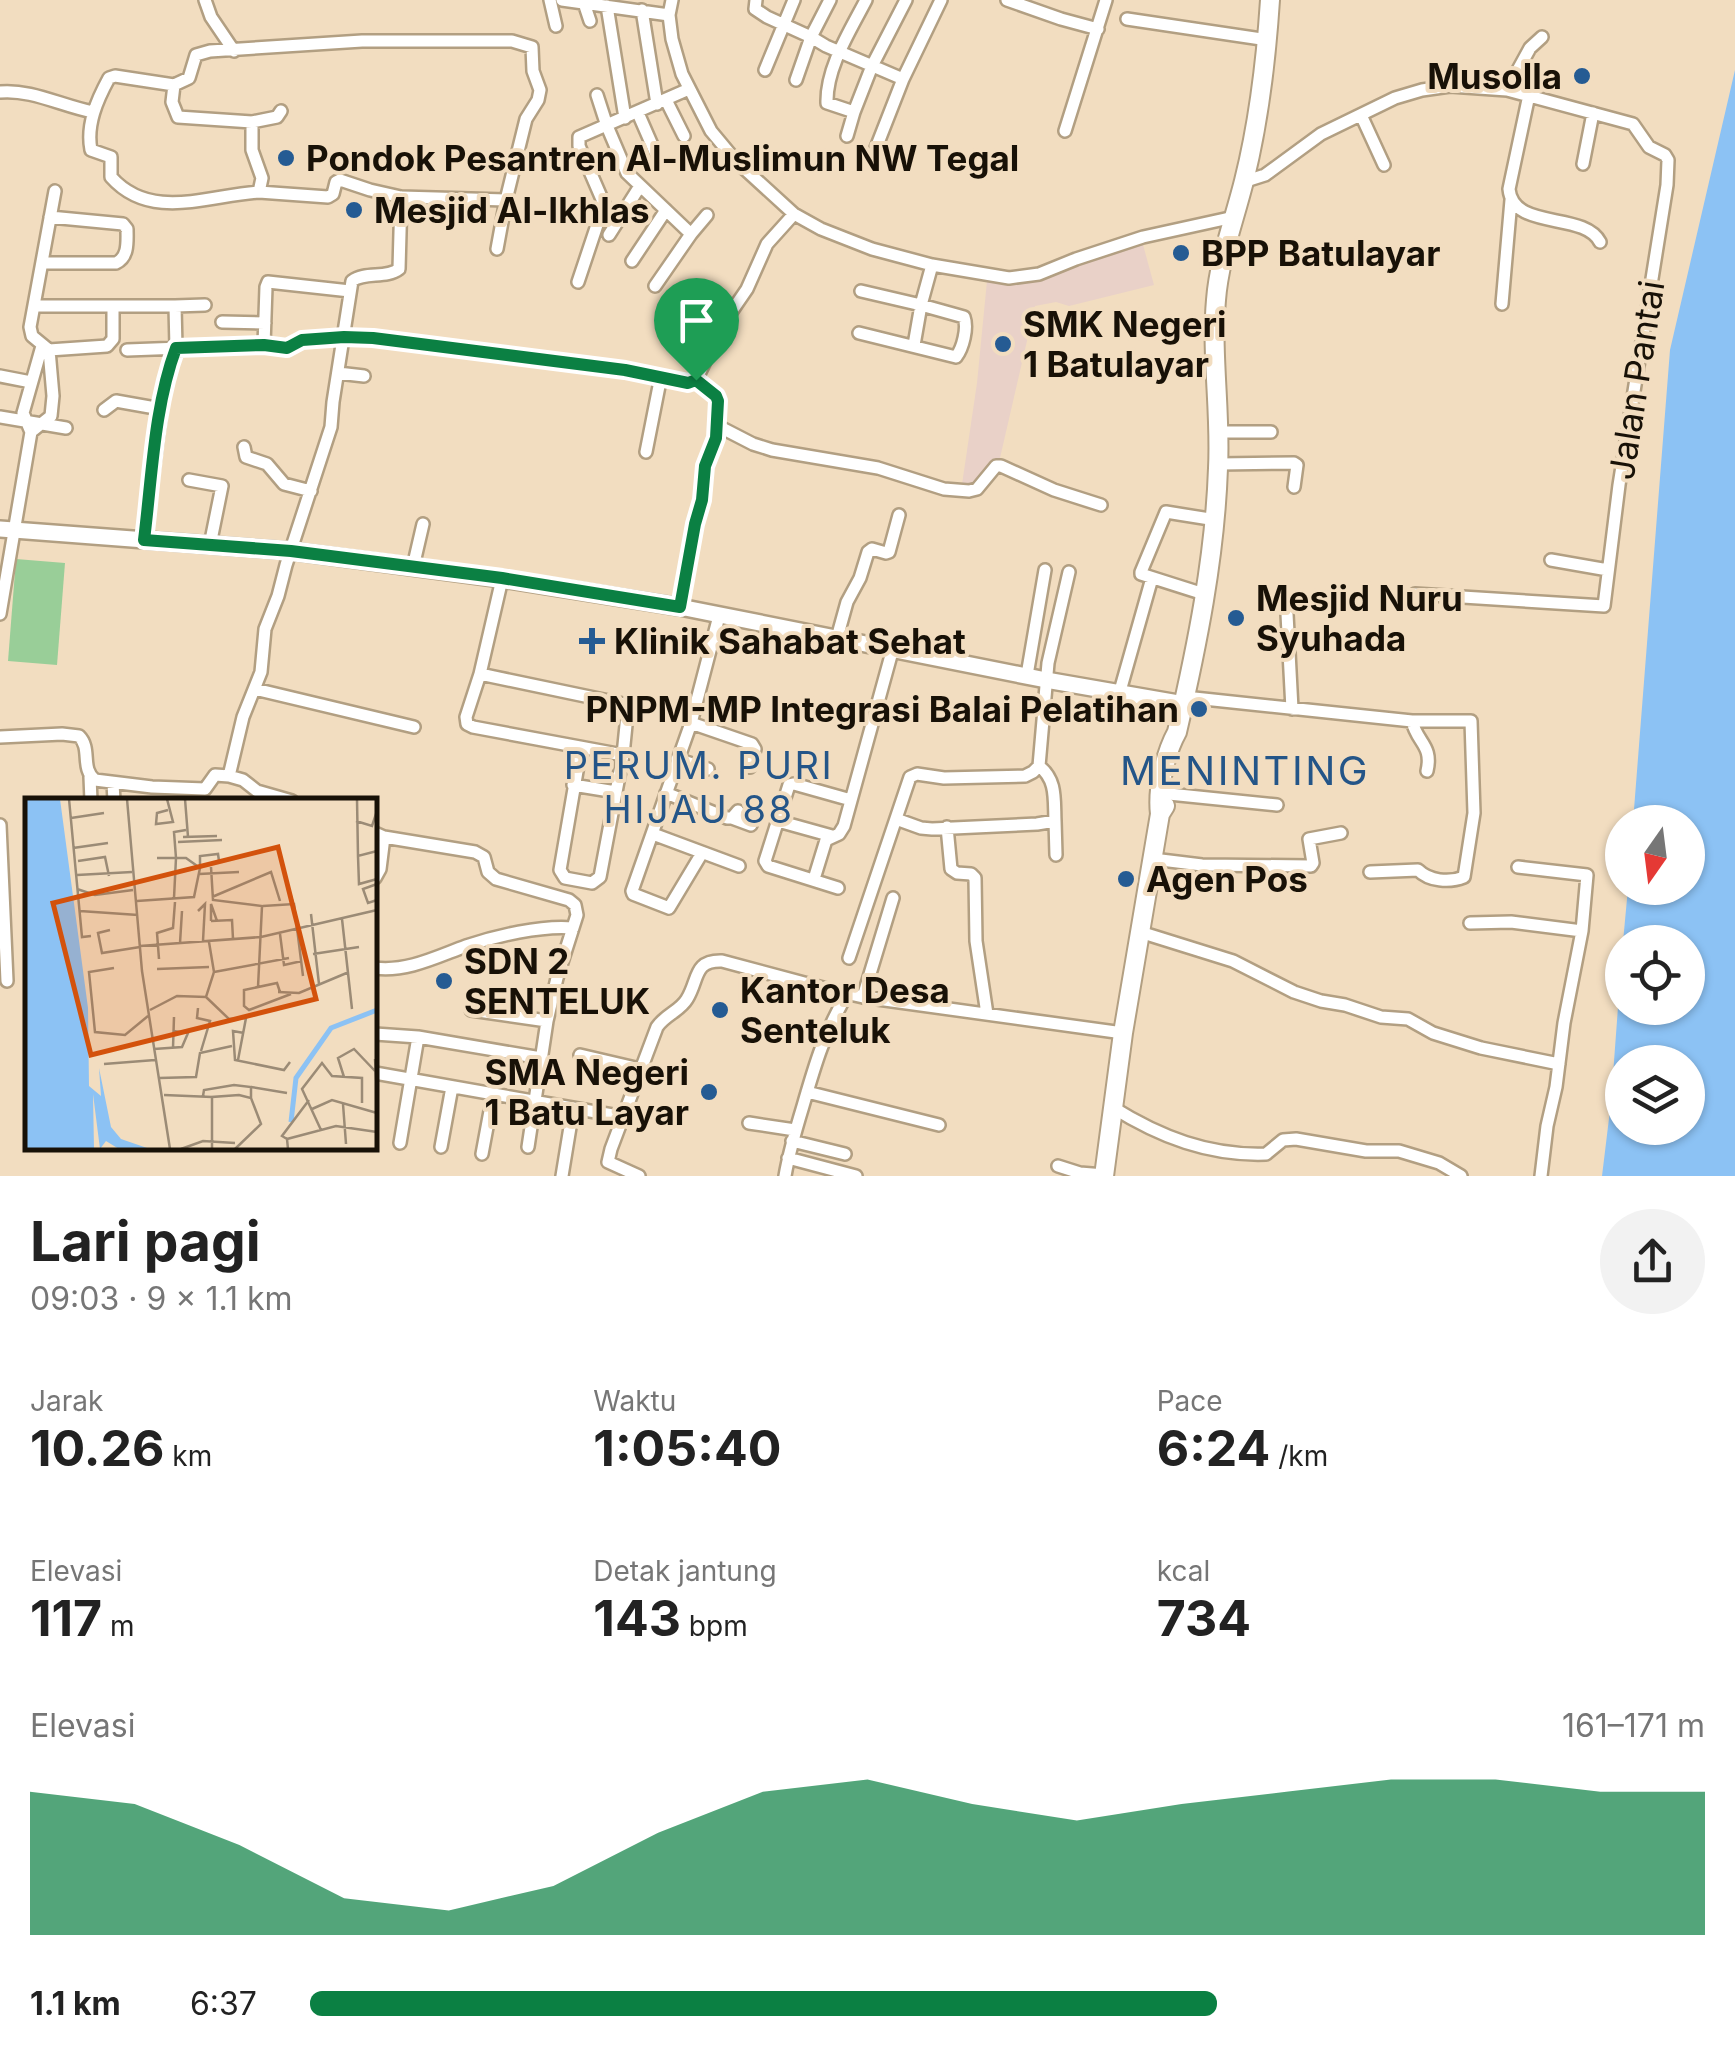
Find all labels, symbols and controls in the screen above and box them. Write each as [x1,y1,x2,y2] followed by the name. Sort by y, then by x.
[1427,55,1562,97] place label: Musolla
[1571,65,1593,87] marker: Musolla
[306,137,1019,179] place label: Pondok Pesantren Al-Muslimun NW Tegal
[275,147,297,169] marker: Pondok Pesantren Al-Muslimun NW Tegal
[374,189,650,231] place label: Mesjid Al-Ikhlas
[343,199,365,221] marker: Mesjid Al-Ikhlas
[1201,232,1440,274] place label: BPP Batulayar
[1170,242,1192,264] marker: BPP Batulayar
[654,278,739,381] pin
[1600,278,1672,482] street label: Jalan Pantai
[669,293,724,348] icon: arrive
[1023,303,1226,385] place label: SMK Negeri 1 Batulayar
[992,333,1014,355] marker: SMK Negeri 1 Batulayar
[1256,577,1463,659] place label: Mesjid Nuru Syuhada
[1225,607,1247,629] marker: Mesjid Nuru Syuhada
[614,620,966,662] place label: Klinik Sahabat Sehat
[579,628,605,654] marker: Klinik Sahabat Sehat
[586,688,1179,730] place label: PNPM-MP Integrasi Balai Pelatihan
[1188,698,1210,720] marker: PNPM-MP Integrasi Balai Pelatihan
[564,742,834,832] district label: PERUM. PURI HIJAU 88
[1120,746,1370,795] district label: MENINTING
[25,798,378,1151] inset map
[1605,805,1705,905] north arrow
[1605,805,1705,1145] map controls
[1146,858,1308,900] place label: Agen Pos
[1115,868,1137,890] marker: Agen Pos
[1605,925,1705,1025] button: locate
[464,940,650,1022] place label: SDN 2 SENTELUK
[740,969,950,1051] place label: Kantor Desa Senteluk
[433,970,455,992] marker: SDN 2 SENTELUK
[709,999,731,1021] marker: Kantor Desa Senteluk
[1605,1045,1705,1145] button: layers
[484,1051,689,1133] place label: SMA Negeri 1 Batu Layar
[698,1081,720,1103] marker: SMA Negeri 1 Batu Layar
[30,1208,261,1274] text: Lari pagi
[1600,1209,1705,1314] button: share
[30,1279,293,1318] text: 09:03 · 9 × 1.1 km
[30,1384,103,1418] text: Jarak
[593,1384,676,1418] text: Waktu
[1157,1384,1223,1418] text: Pace
[30,1418,164,1478] text: 10.26
[593,1418,782,1478] text: 1:05:40
[1157,1418,1270,1478] text: 6:24
[164,1439,212,1473] text: km
[1270,1439,1328,1473] text: /km
[30,1554,122,1588] text: Elevasi
[593,1554,777,1588] text: Detak jantung
[1157,1554,1210,1588] text: kcal
[30,1588,102,1648] text: 117
[593,1588,681,1648] text: 143
[1157,1588,1251,1648] text: 734
[102,1609,135,1643] text: m
[681,1609,748,1643] text: bpm
[30,1706,135,1745] text: Elevasi
[1562,1706,1705,1745] text: 161–171 m
[30,1984,121,2023] text: 1.1 km
[190,1984,257,2023] text: 6:37

